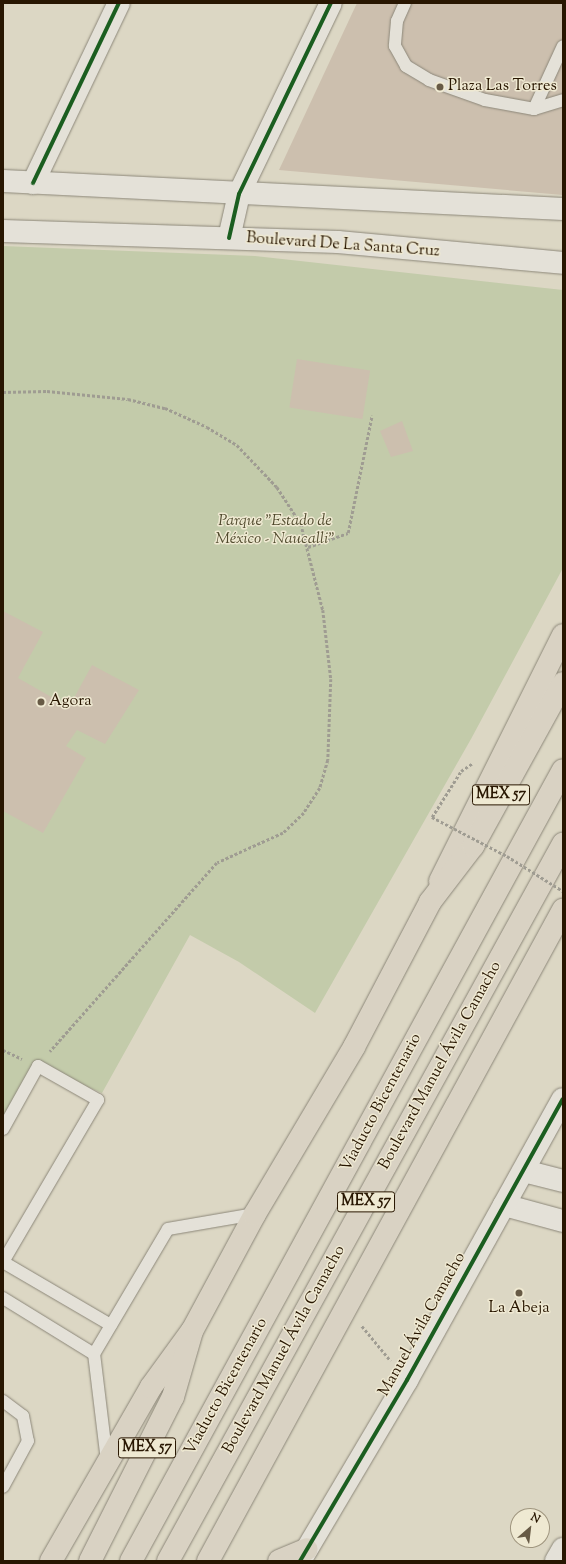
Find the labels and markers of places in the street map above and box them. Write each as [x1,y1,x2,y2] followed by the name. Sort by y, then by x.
[448,77,557,97] place label: Plaza Las Torres
[435,82,445,92] marker: Plaza Las Torres
[49,692,92,712] place label: Agora
[36,697,46,707] marker: Agora
[514,1288,524,1298] marker: La Abeja
[488,1299,550,1319] place label: La Abeja

